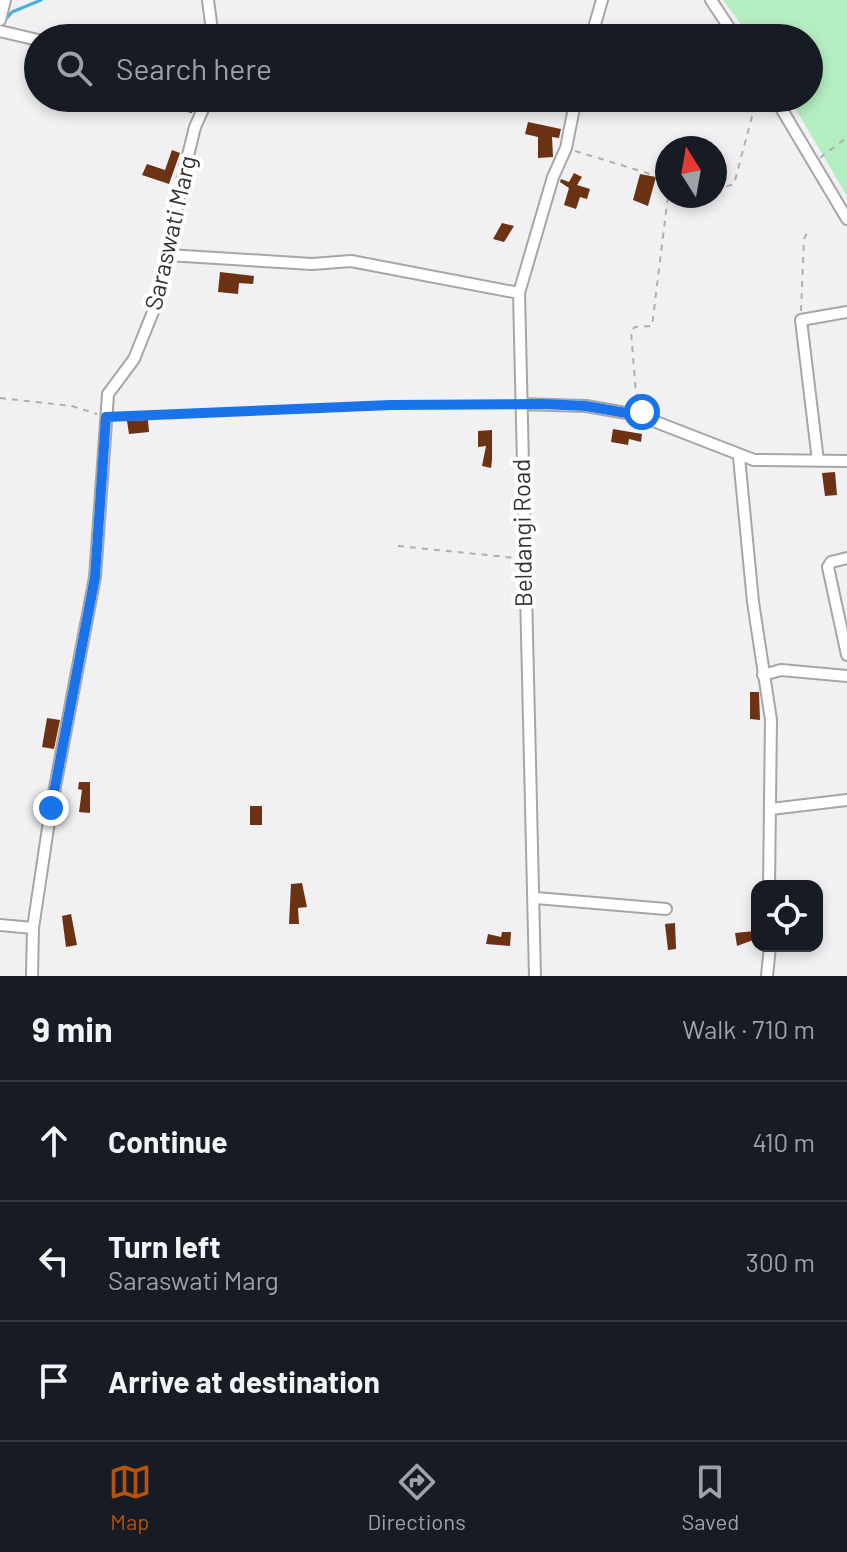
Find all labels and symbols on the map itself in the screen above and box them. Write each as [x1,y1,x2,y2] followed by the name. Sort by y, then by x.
[655,136,727,208] north arrow
[138,153,201,313] street label: Saraswati Marg
[624,394,660,430] route start
[506,459,537,608] street label: Beldangi Road
[33,790,69,826] route end

